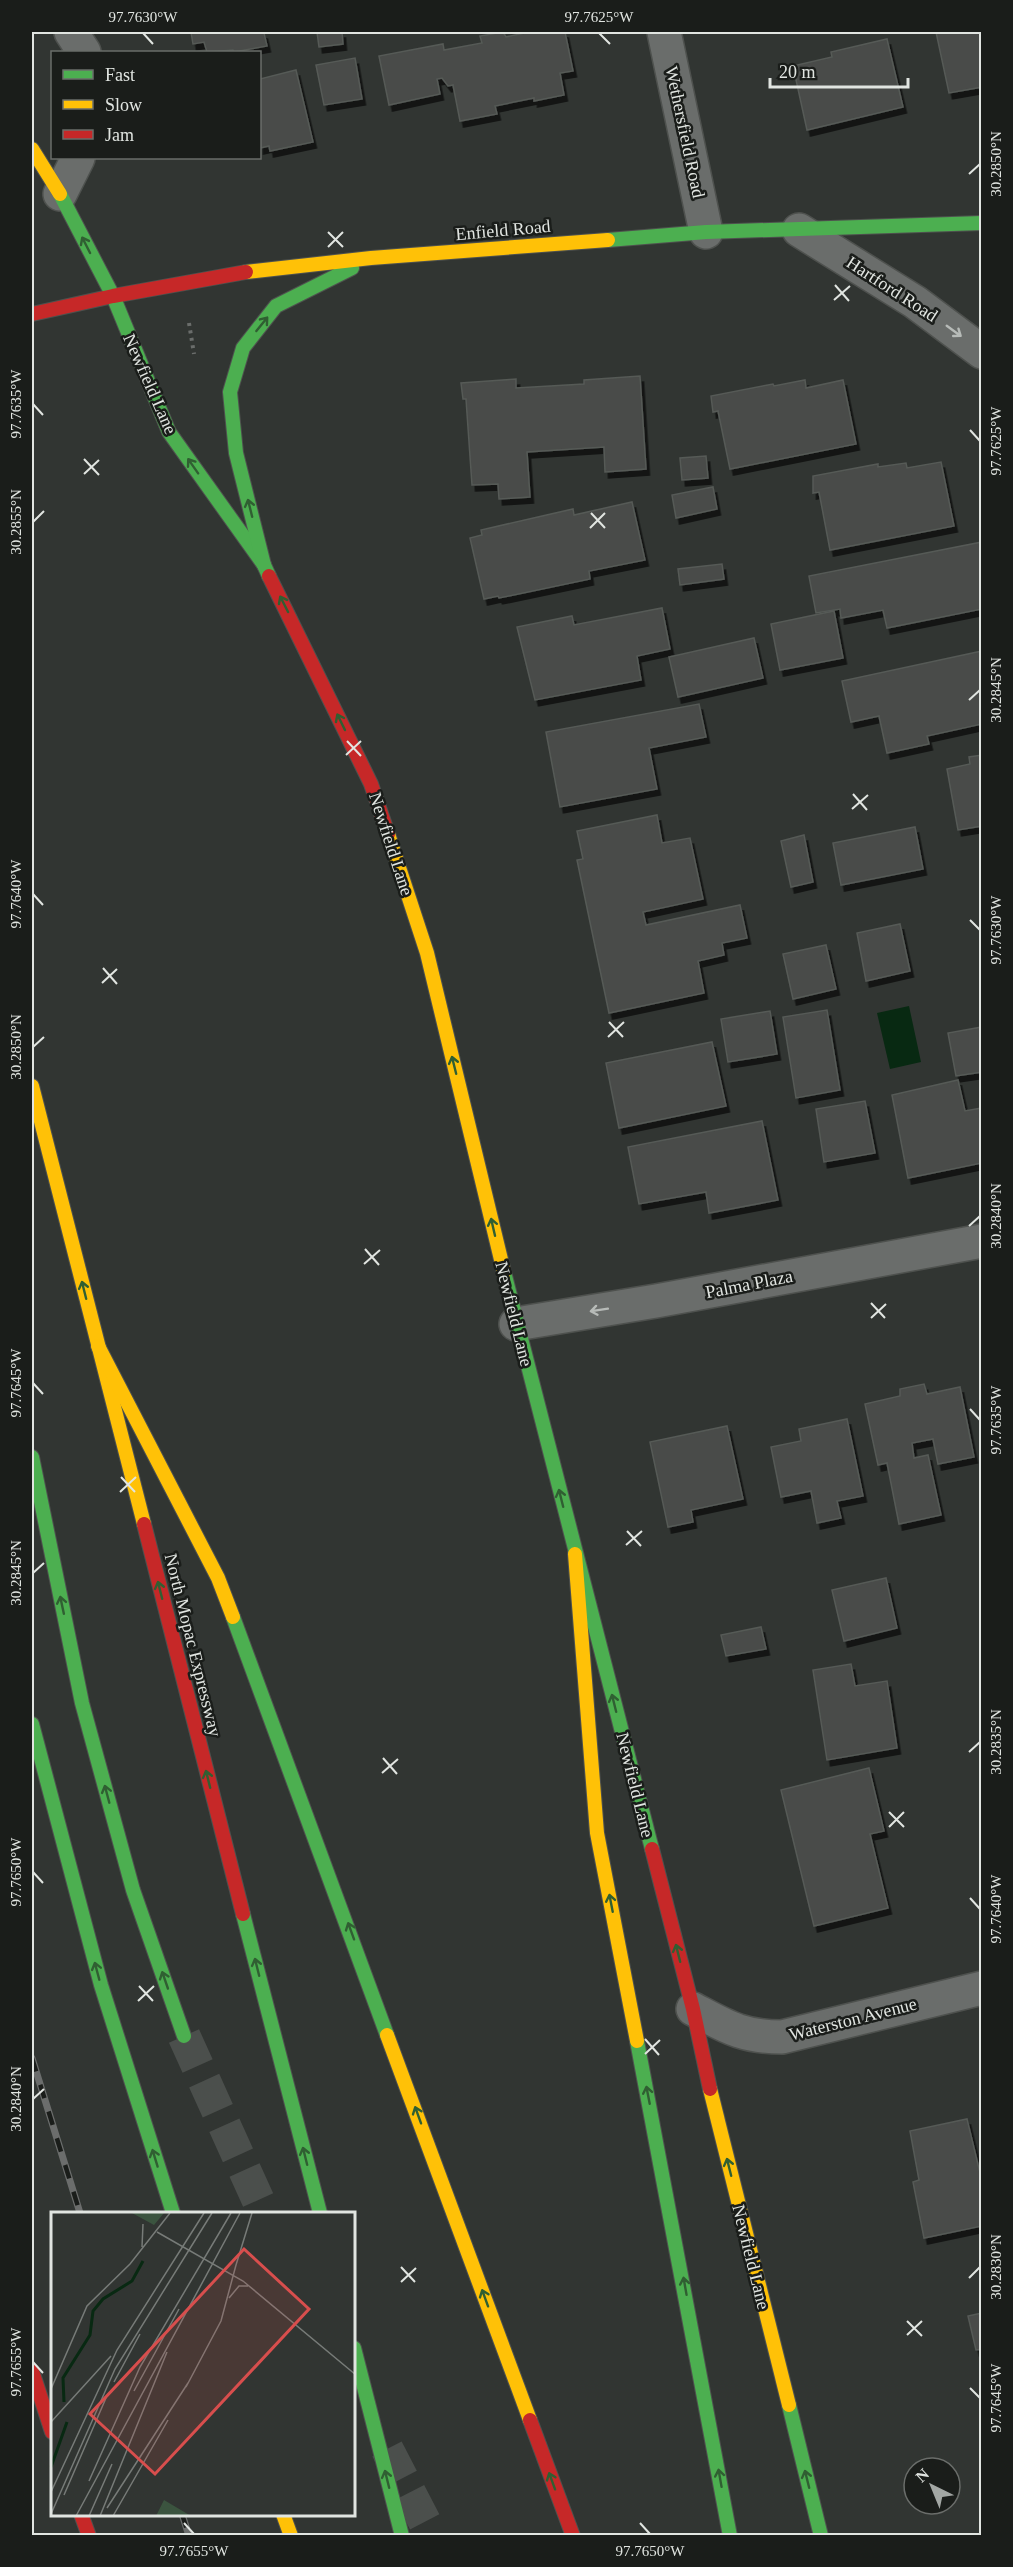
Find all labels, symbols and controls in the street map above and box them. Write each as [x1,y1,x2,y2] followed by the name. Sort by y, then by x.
[109,9,178,25] text: 97.7630°W
[565,9,634,25] text: 97.7625°W
[51,51,261,159] legend
[770,51,908,89] scale bar
[779,62,816,82] text: 20 m
[661,64,709,200] street label: Wethersfield Road
[105,65,135,85] text: Fast
[105,95,142,115] text: Slow
[105,125,134,145] text: Jam
[988,131,1004,197] text: 30.2850°N
[455,216,551,244] street label: Enfield Road
[80,237,92,254] one-way arrow
[843,252,941,326] street label: Hartford Road
[256,316,269,332] one-way arrow
[945,324,961,337] one-way arrow
[119,331,181,437] street label: Newfield Lane
[8,369,24,438] text: 97.7635°W
[988,406,1004,475] text: 97.7625°W
[187,458,200,474] one-way arrow
[8,489,24,555] text: 30.2855°N
[243,499,255,518] one-way arrow
[277,595,289,613] one-way arrow
[988,657,1004,723] text: 30.2845°N
[334,713,346,731] one-way arrow
[365,790,417,898] street label: Newfield Lane
[8,859,24,928] text: 97.7640°W
[988,895,1004,964] text: 97.7630°W
[8,1014,24,1080] text: 30.2850°N
[448,1056,460,1075] one-way arrow
[988,1183,1004,1249] text: 30.2840°N
[487,1218,498,1237] one-way arrow
[491,1259,537,1369] street label: Newfield Lane
[704,1266,794,1302] street label: Palma Plaza
[77,1280,89,1299] one-way arrow
[589,1305,609,1316] one-way arrow
[8,1348,24,1417] text: 97.7645°W
[988,1385,1004,1454] text: 97.7635°W
[554,1488,566,1507] one-way arrow
[8,1540,24,1606] text: 30.2845°N
[161,1551,225,1739] street label: North Mopac Expressway
[153,1580,165,1599] one-way arrow
[56,1595,67,1615] one-way arrow
[607,1694,619,1713] one-way arrow
[988,1709,1004,1775] text: 30.2835°N
[612,1730,658,1840] street label: Newfield Lane
[202,1769,214,1788] one-way arrow
[101,1785,112,1804] one-way arrow
[8,1837,24,1906] text: 97.7650°W
[988,1874,1004,1943] text: 97.7640°W
[604,1894,616,1913] one-way arrow
[344,1923,355,1941] one-way arrow
[672,1944,684,1963] one-way arrow
[250,1958,262,1977] one-way arrow
[91,1962,102,1981] one-way arrow
[159,1971,170,1990] one-way arrow
[787,1993,919,2045] street label: Waterston Avenue
[8,2066,24,2132] text: 30.2840°N
[642,2085,653,2105] one-way arrow
[411,2106,422,2124] one-way arrow
[299,2147,310,2166] one-way arrow
[149,2149,160,2168] one-way arrow
[723,2158,735,2177] one-way arrow
[728,2202,774,2312] street label: Newfield Lane
[51,2212,356,2516] inset map
[988,2234,1004,2300] text: 30.2830°N
[679,2277,690,2296] one-way arrow
[478,2289,489,2308] one-way arrow
[8,2327,24,2396] text: 97.7655°W
[988,2363,1004,2432] text: 97.7645°W
[902,2456,962,2516] north arrow
[912,2465,932,2486] text: N
[714,2469,725,2488] one-way arrow
[381,2470,393,2489] one-way arrow
[800,2470,812,2489] one-way arrow
[546,2472,557,2491] one-way arrow
[160,2543,229,2559] text: 97.7655°W
[616,2543,685,2559] text: 97.7650°W

